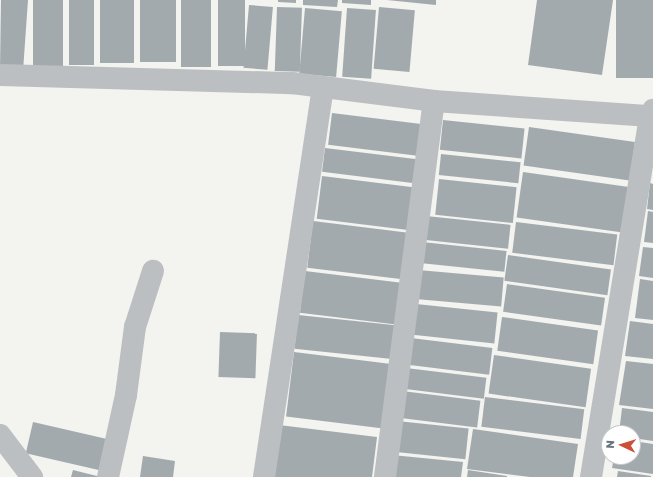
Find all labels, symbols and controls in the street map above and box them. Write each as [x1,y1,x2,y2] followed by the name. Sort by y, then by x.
[601,425,641,465] north arrow
[603,440,616,449] text: N

